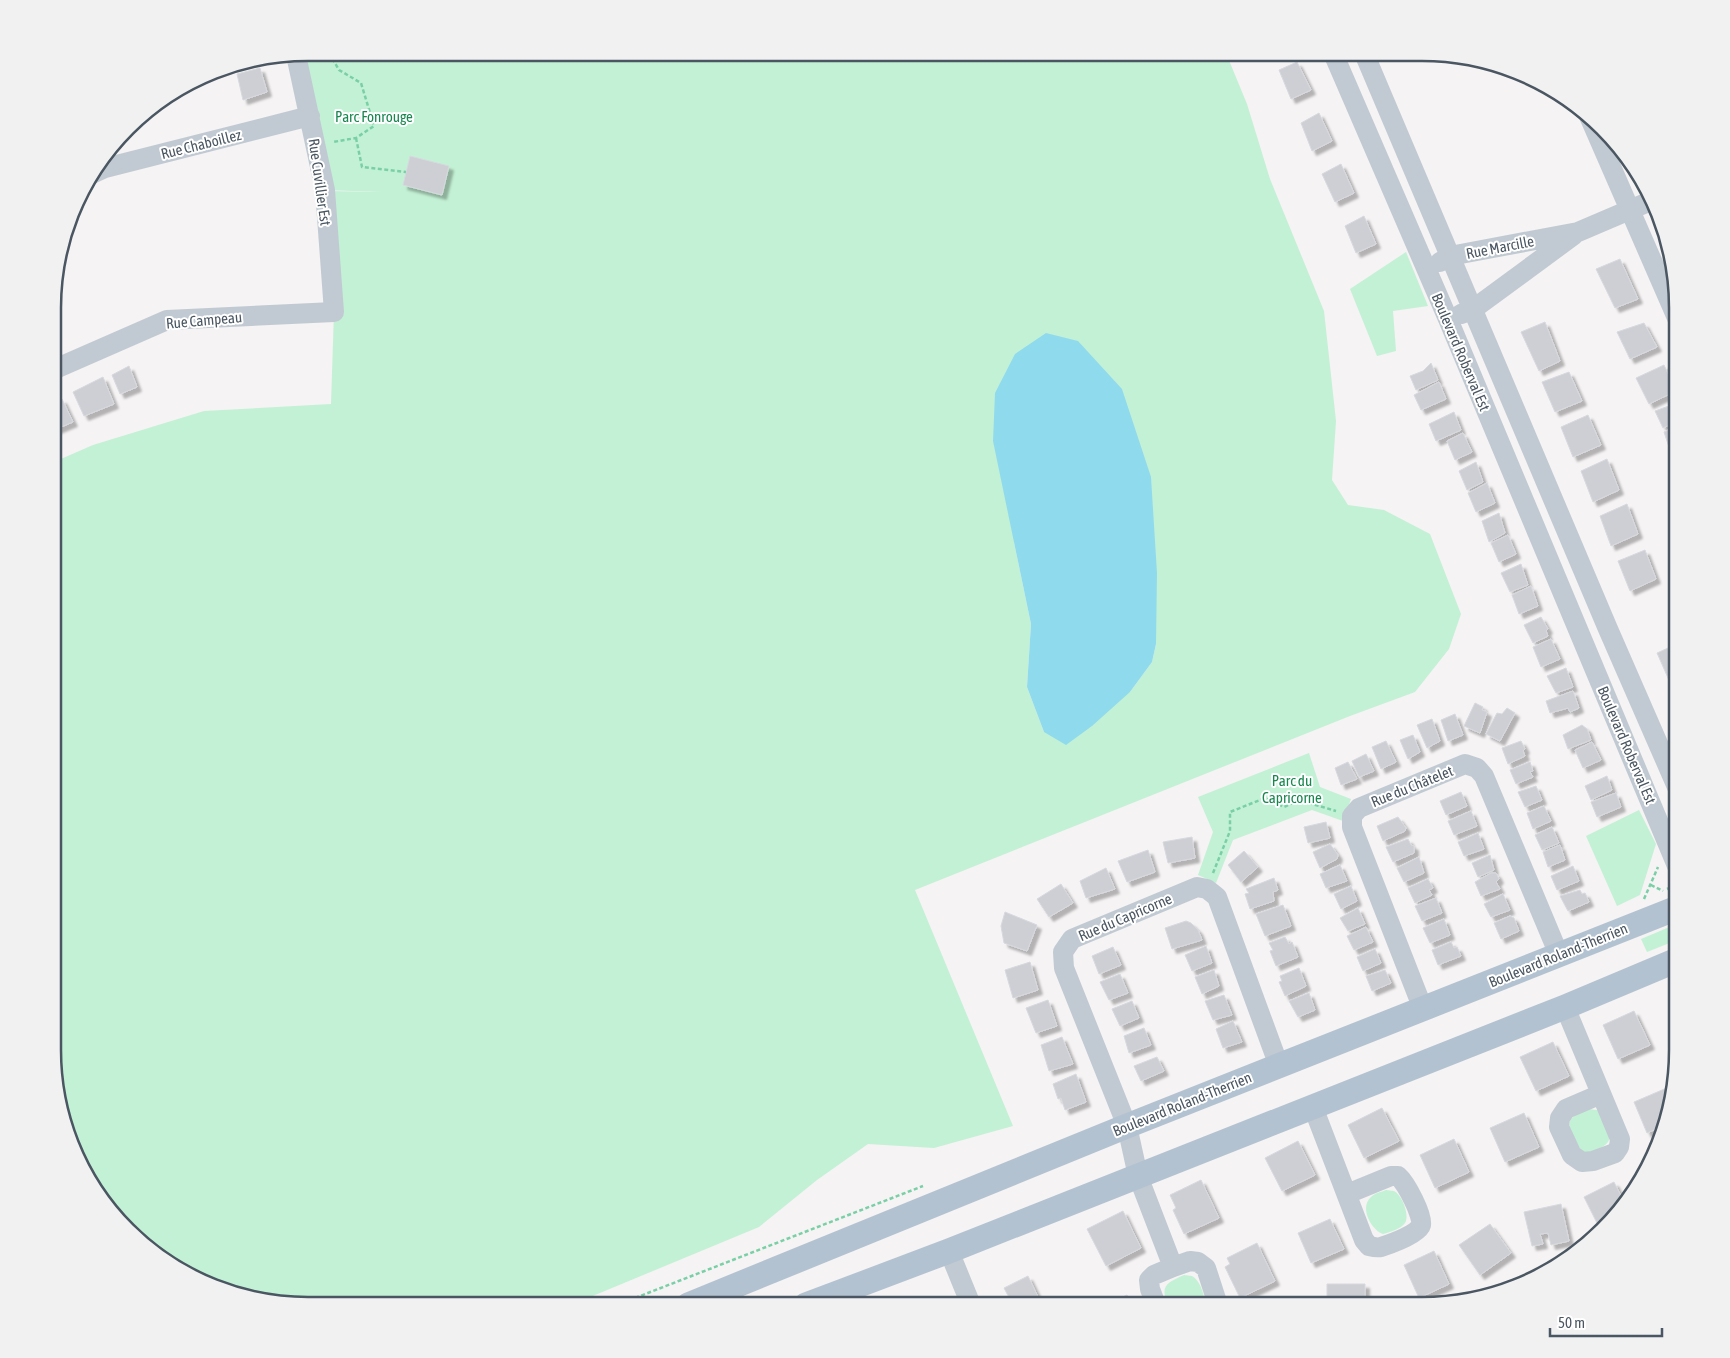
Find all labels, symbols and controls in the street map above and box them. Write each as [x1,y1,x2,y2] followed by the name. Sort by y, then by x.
[335,108,413,125] park label: Parc Fonrouge
[159,126,244,162] street label: Rue Chaboillez
[305,137,335,227] street label: Rue Cuvillier Est
[1465,232,1536,262] street label: Rue Marcille
[1428,290,1494,414] street label: Boulevard Roberval Est
[165,308,243,332] street label: Rue Campeau
[1594,683,1660,807] street label: Boulevard Roberval Est
[1368,762,1456,810] street label: Rue du Châtelet
[1262,772,1322,806] park label: Parc du Capricorne
[1076,890,1174,944] street label: Rue du Capricorne
[1486,919,1630,991] street label: Boulevard Roland-Therrien
[1110,1068,1254,1140] street label: Boulevard Roland-Therrien
[1550,1306,1662,1338] scale bar
[1558,1314,1585,1331] text: 50 m

